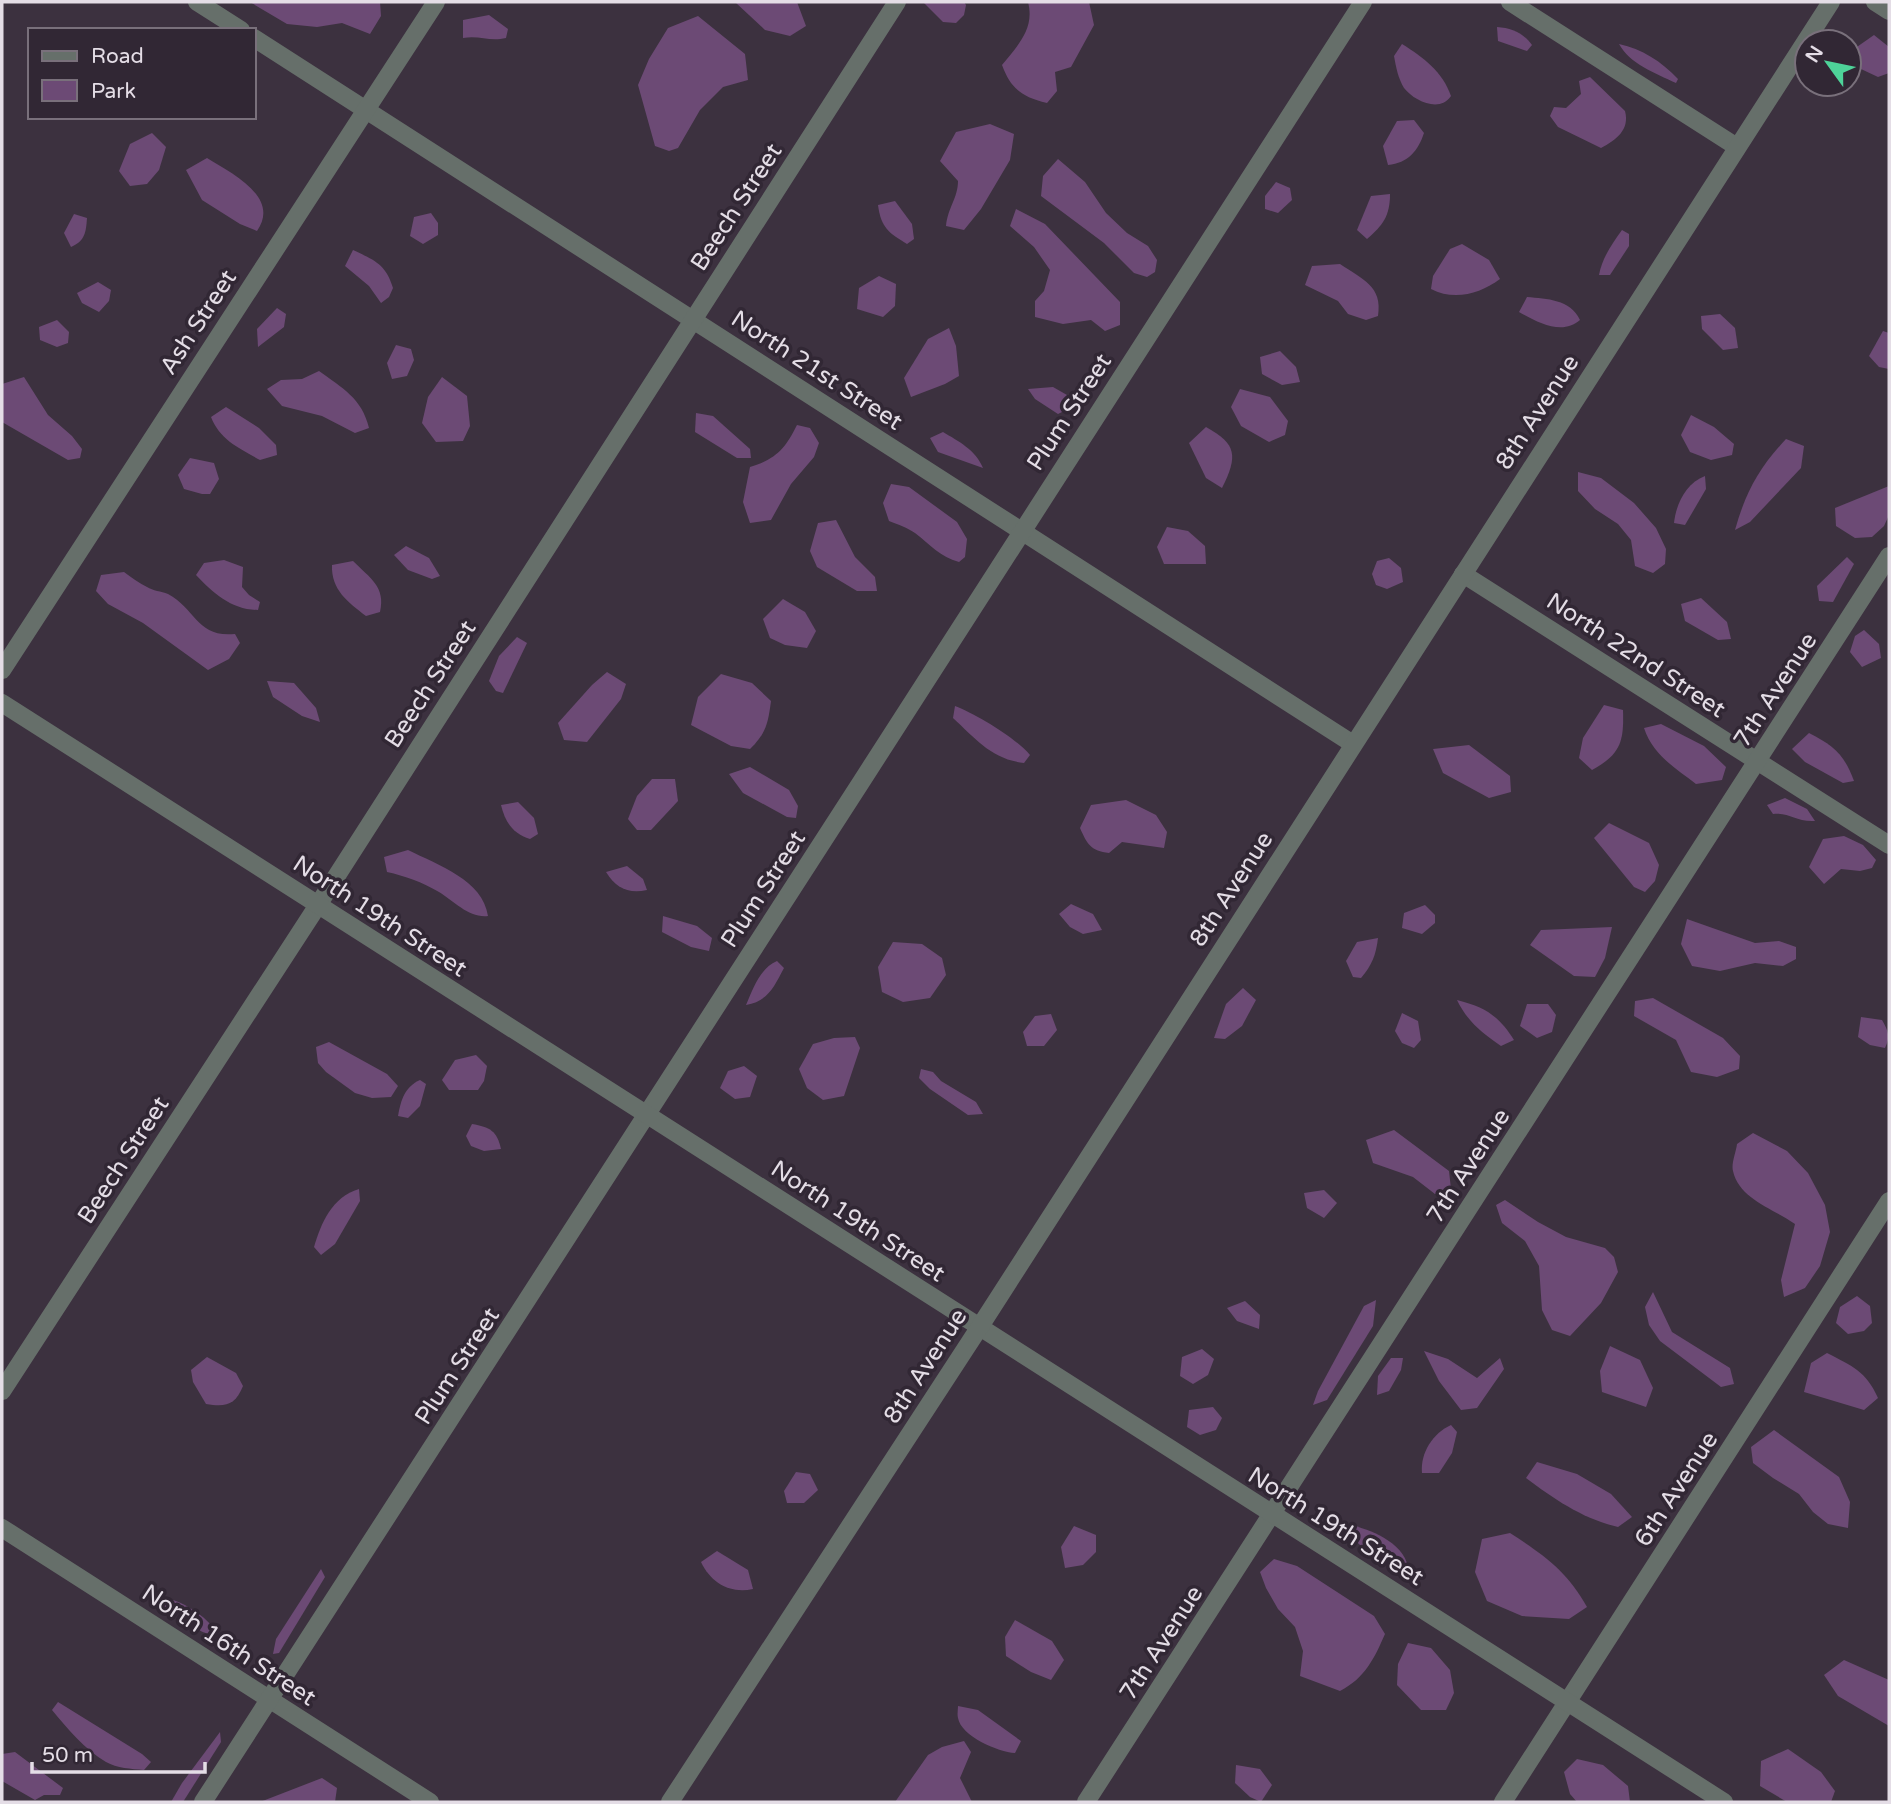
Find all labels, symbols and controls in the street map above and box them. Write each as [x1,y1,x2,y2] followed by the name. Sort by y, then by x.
[28,28,256,119] legend
[1793,28,1863,98] north arrow
[1801,42,1828,67] text: N
[91,44,144,69] text: Road
[91,79,136,104] text: Park
[685,138,788,276] street label: Beech Street
[154,265,243,380] street label: Ash Street
[726,304,908,437] street label: North 21st Street
[1021,348,1118,476] street label: Plum Street
[1490,349,1585,475] street label: 8th Avenue
[1541,587,1731,724] street label: North 22nd Street
[379,615,482,753] street label: Beech Street
[1728,627,1823,753] street label: 7th Avenue
[715,825,812,953] street label: Plum Street
[1184,826,1279,952] street label: 8th Avenue
[287,849,472,983] street label: North 19th Street
[72,1091,175,1229] street label: Beech Street
[1421,1103,1516,1229] street label: 7th Avenue
[765,1154,950,1288] street label: North 19th Street
[409,1302,506,1430] street label: Plum Street
[878,1303,973,1429] street label: 8th Avenue
[1629,1426,1724,1552] street label: 6th Avenue
[1243,1461,1429,1592] street label: North 19th Street
[136,1578,321,1712] street label: North 16th Street
[1114,1580,1209,1706] street label: 7th Avenue
[32,1730,205,1774] scale bar
[42,1743,93,1768] text: 50 m

